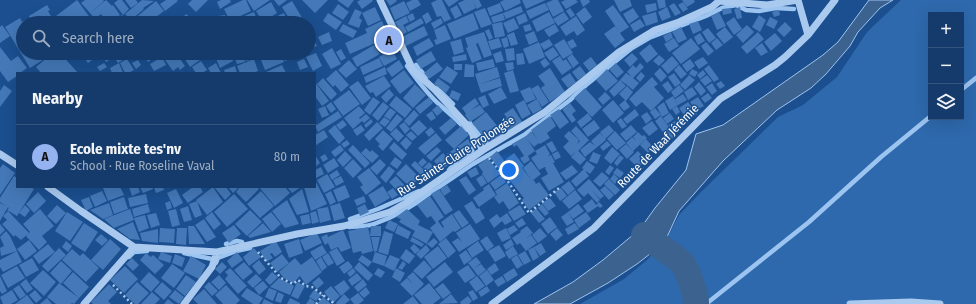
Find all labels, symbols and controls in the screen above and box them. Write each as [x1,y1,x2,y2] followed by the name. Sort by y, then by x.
[928,12,964,120] map controls
[928,12,964,48] button: +
[16,16,316,60] search box
[376,25,402,55] pin: A
[30,27,52,49] icon: search
[62,29,134,47] text: Search here
[928,48,964,84] button: −
[928,84,964,120] button: layers
[32,88,83,109] text: Nearby
[615,101,702,191] street label: Route de Waaf Jérémie
[395,113,517,199] street label: Rue Sainte-Claire Prolongée
[70,140,181,158] text: Ecole mixte tes'nv
[41,149,49,164] text: A
[274,149,300,164] text: 80 m
[70,158,214,173] text: School · Rue Roseline Vaval
[499,160,519,180] your location

